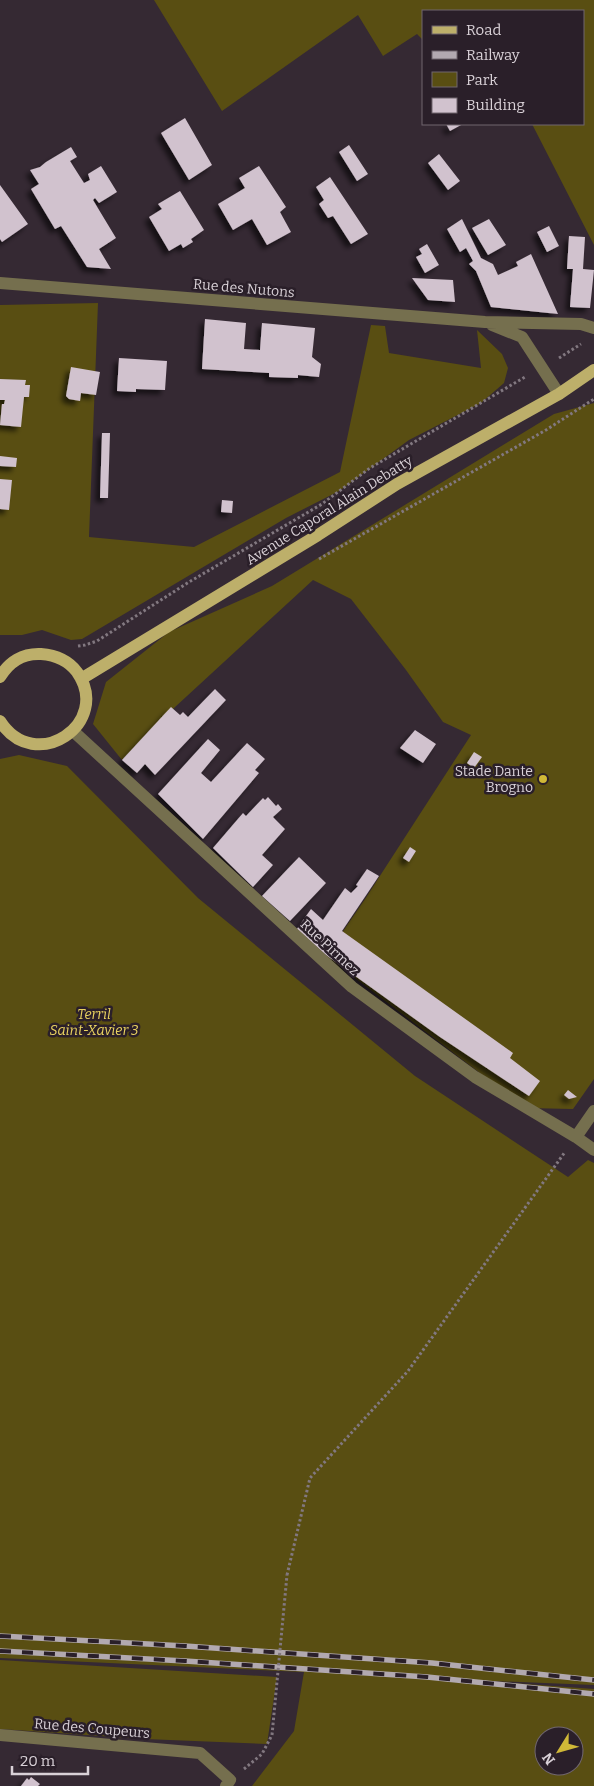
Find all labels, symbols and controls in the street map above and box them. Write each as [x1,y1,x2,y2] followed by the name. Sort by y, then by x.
[422,10,584,125] legend
[466,21,501,39] text: Road
[466,46,520,64] text: Railway
[466,71,498,89] text: Park
[466,96,525,114] text: Building
[192,276,295,301] street label: Rue des Nutons
[243,452,416,569] street label: Avenue Caporal Alain Debatty
[455,763,533,796] place label: Stade Dante Brogno
[537,773,549,785] marker: Stade Dante Brogno
[297,916,363,979] street label: Rue Pirmez
[49,1006,139,1039] park label: Terril Saint-Xavier 3
[33,1715,151,1742] street label: Rue des Coupeurs
[534,1726,584,1776] north arrow
[12,1744,89,1776] scale bar
[539,1749,559,1768] text: N
[20,1752,56,1770] text: 20 m

